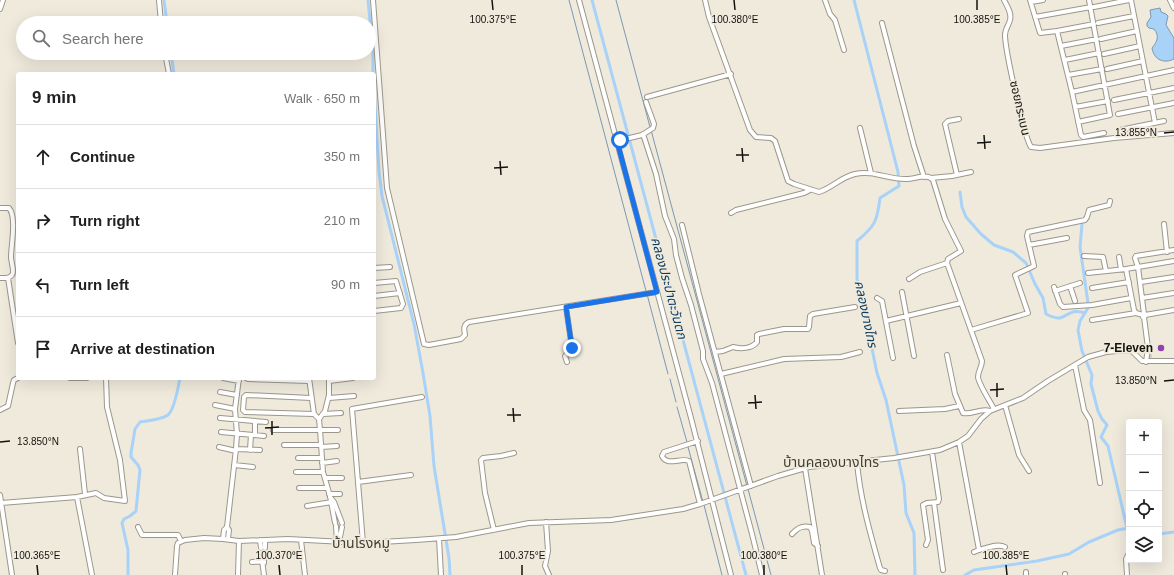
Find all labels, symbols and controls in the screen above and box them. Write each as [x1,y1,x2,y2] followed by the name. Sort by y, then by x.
[470,14,517,25] text: 100.375°E
[712,14,759,25] text: 100.380°E
[954,14,1001,25] text: 100.385°E
[16,16,376,60] search box
[30,27,52,49] icon: search
[62,30,144,47] text: Search here
[1007,79,1033,137] street label: ซอยกระเบน
[32,88,76,107] text: 9 min
[284,91,360,106] text: Walk · 650 m
[1115,127,1157,138] text: 13.855°N
[611,131,629,149] route start
[32,146,54,168] icon: ahead
[70,148,135,165] text: Continue
[324,149,360,164] text: 350 m
[32,210,54,232] icon: right
[70,212,140,229] text: Turn right
[324,213,360,228] text: 210 m
[648,235,690,342] water label: คลองประปาตะวันตก
[32,274,54,296] icon: left
[70,276,129,293] text: Turn left
[331,277,360,292] text: 90 m
[852,279,881,351] water label: คลองบางไทร
[32,338,54,360] icon: arrive
[563,339,581,357] route end
[70,340,215,357] text: Arrive at destination
[1104,341,1153,355] place label: 7-Eleven
[1156,343,1166,353] marker: 7-Eleven
[1115,375,1157,386] text: 13.850°N
[1126,419,1162,563] map controls
[1126,419,1162,455] button: +
[17,436,59,447] text: 13.850°N
[783,454,879,470] district label: บ้านคลองบางไทร
[1126,455,1162,491] button: −
[1126,491,1162,527] button: locate
[1126,527,1162,563] button: layers
[332,535,390,552] district label: บ้านโรงหมู
[14,550,61,561] text: 100.365°E
[256,550,303,561] text: 100.370°E
[499,550,546,561] text: 100.375°E
[741,550,788,561] text: 100.380°E
[983,550,1030,561] text: 100.385°E

